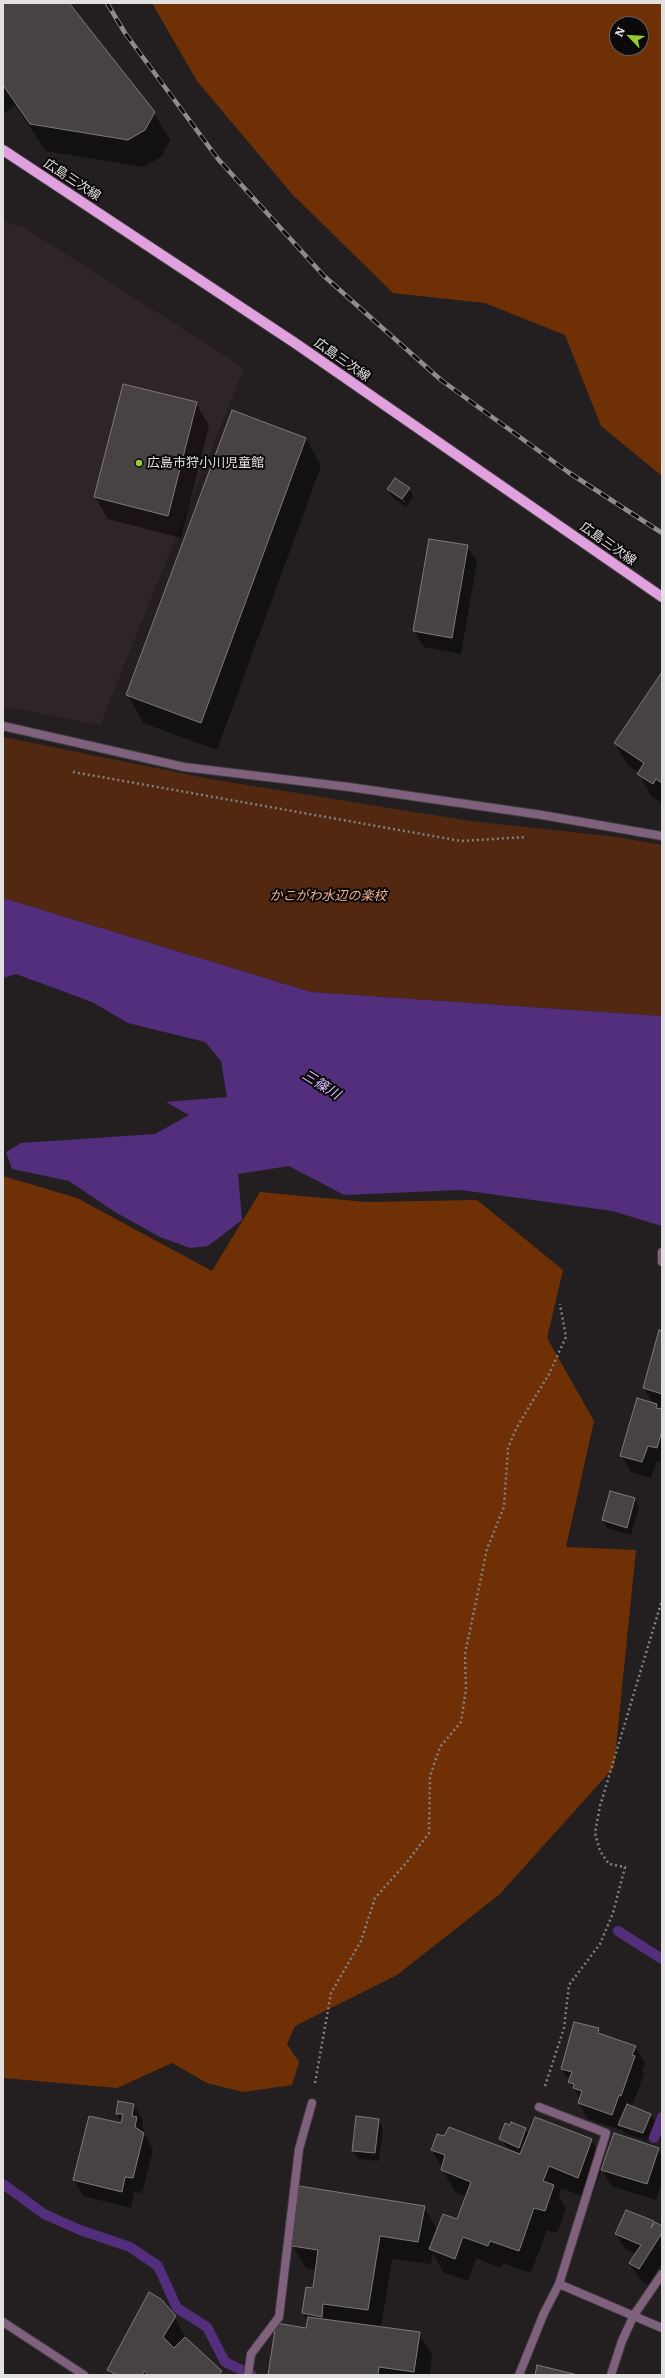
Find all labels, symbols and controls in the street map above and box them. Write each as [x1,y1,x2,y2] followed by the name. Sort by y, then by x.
[609,16,649,56] north arrow
[610,24,628,39] text: N
[40,156,104,204] street label: 広島三次線
[311,335,373,385] street label: 広島三次線
[147,455,264,471] place label: 広島市狩小川児童館
[134,458,144,468] marker: 広島市狩小川児童館
[577,519,639,569] street label: 広島三次線
[270,888,386,904] park label: かこがわ水辺の楽校
[299,1067,343,1103] water label: 三篠川

